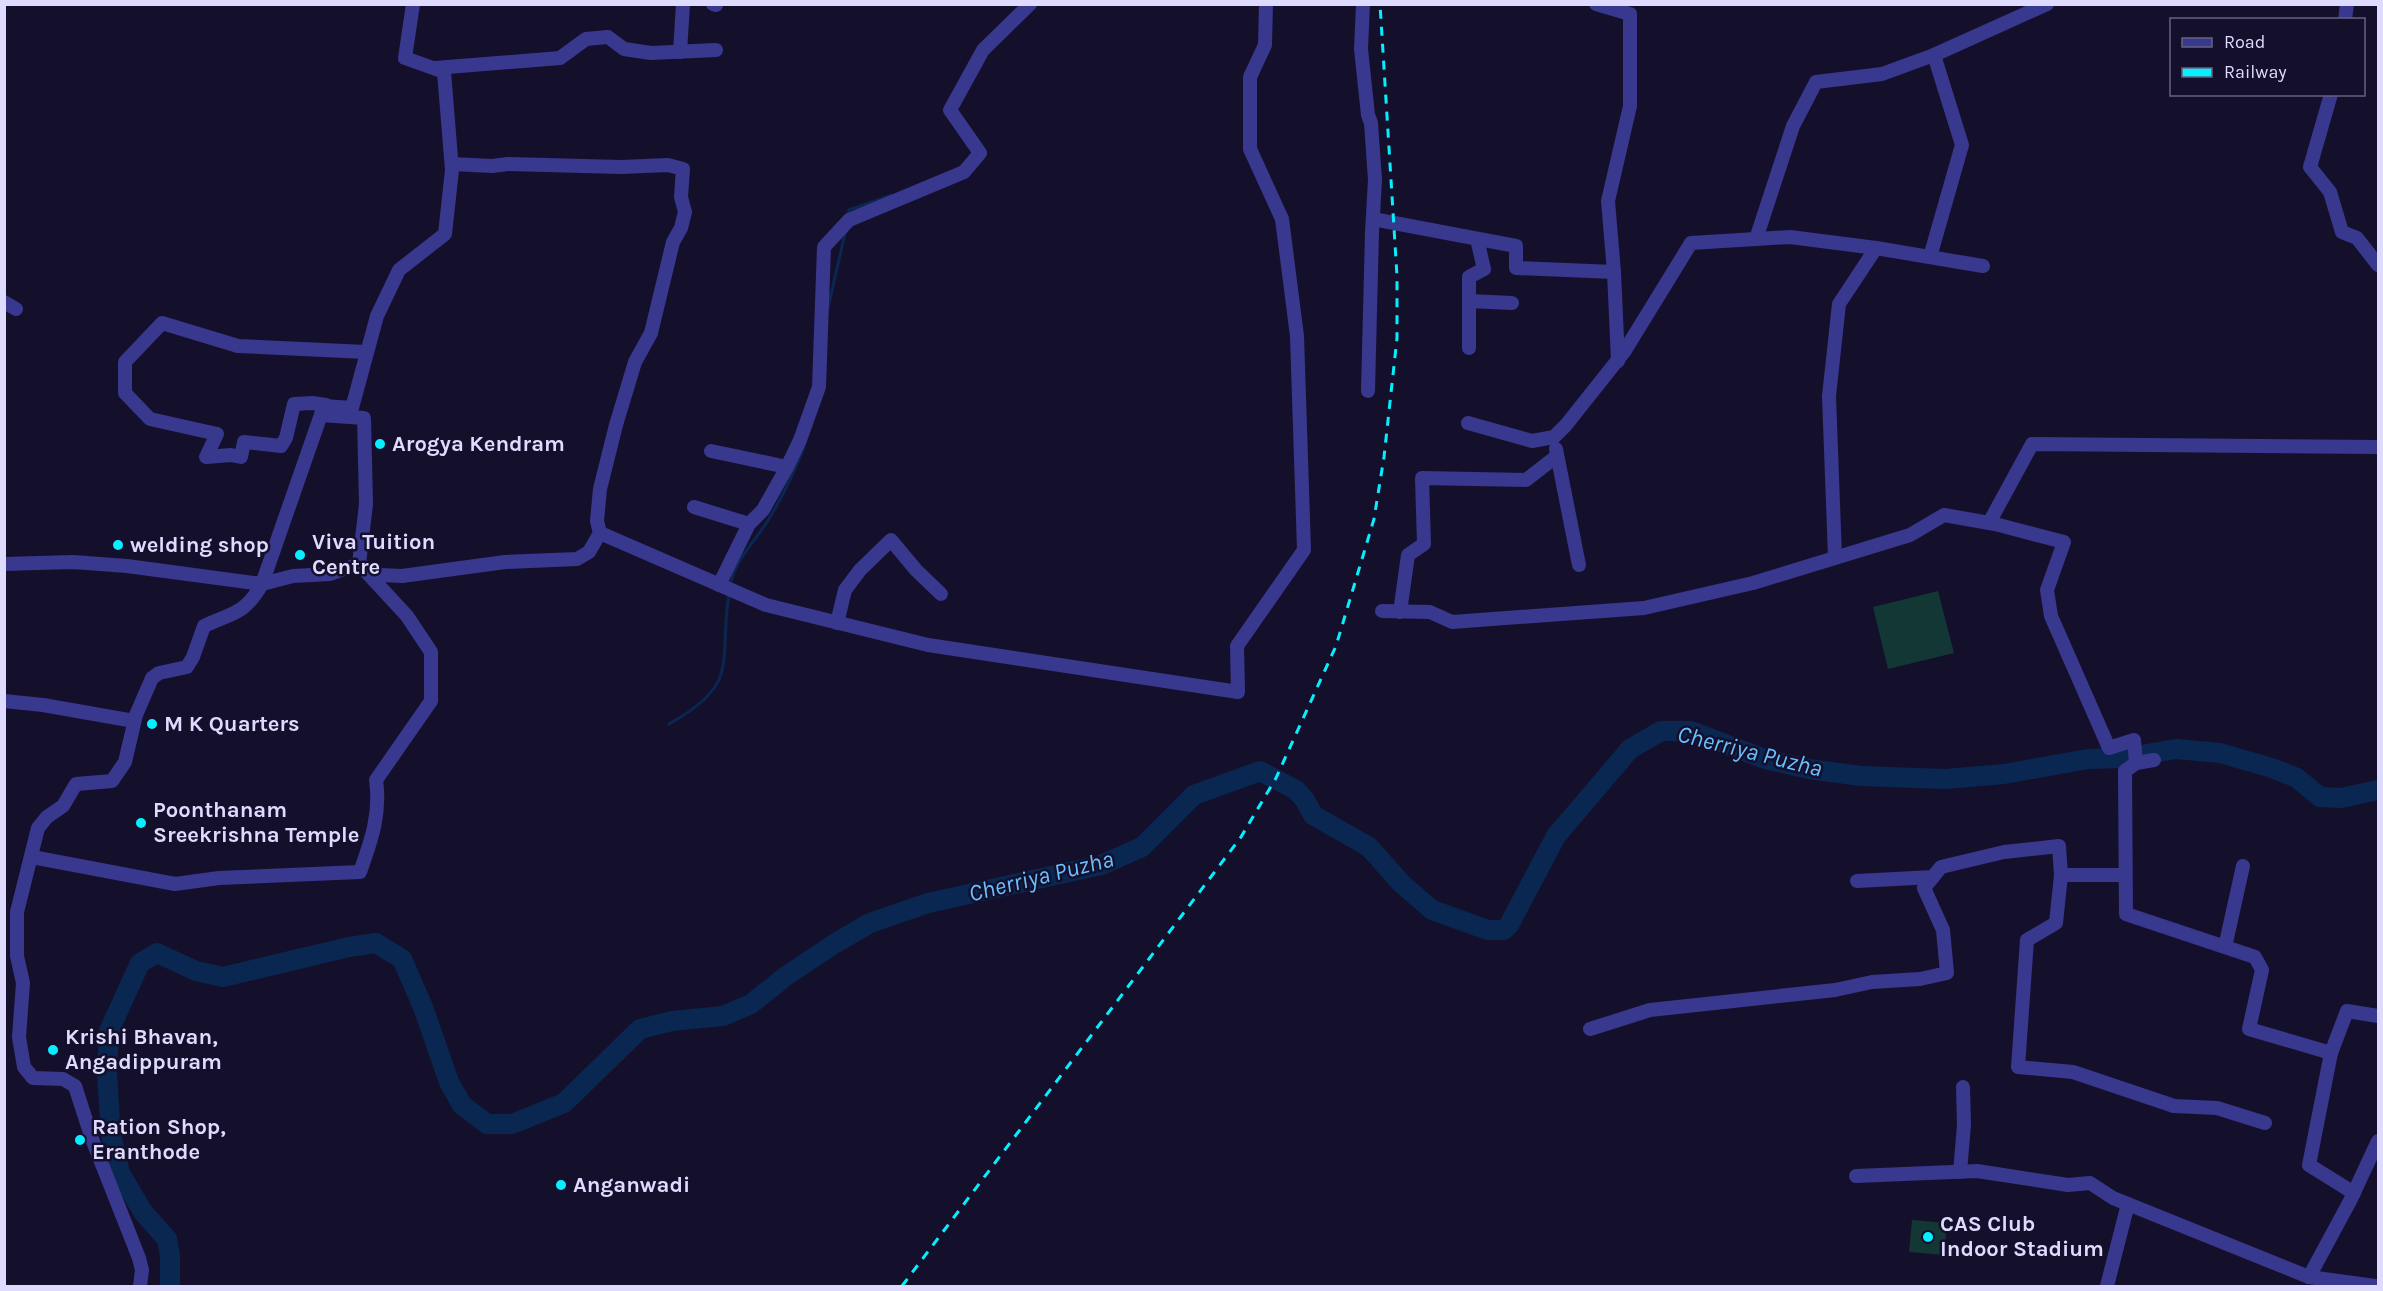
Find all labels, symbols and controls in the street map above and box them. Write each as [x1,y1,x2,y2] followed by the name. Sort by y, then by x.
[2170,18,2365,96] legend
[2224,31,2265,53] text: Road
[2224,61,2287,83] text: Railway
[392,431,565,457] place label: Arogya Kendram
[373,437,387,451] marker: Arogya Kendram
[312,529,435,580] place label: Viva Tuition Centre
[130,532,269,558] place label: welding shop
[111,538,125,552] marker: welding shop
[293,548,307,562] marker: Viva Tuition Centre
[164,711,300,737] place label: M K Quarters
[145,717,159,731] marker: M K Quarters
[1675,719,1825,783] water label: Cherriya Puzha
[153,797,359,848] place label: Poonthanam Sreekrishna Temple
[134,816,148,830] marker: Poonthanam Sreekrishna Temple
[966,844,1116,908] water label: Cherriya Puzha
[65,1024,222,1075] place label: Krishi Bhavan, Angadippuram
[46,1043,60,1057] marker: Krishi Bhavan, Angadippuram
[92,1114,226,1165] place label: Ration Shop, Eranthode
[73,1133,87,1147] marker: Ration Shop, Eranthode
[573,1172,690,1198] place label: Anganwadi
[554,1178,568,1192] marker: Anganwadi
[1940,1211,2104,1262] place label: CAS Club Indoor Stadium
[1921,1230,1935,1244] marker: CAS Club Indoor Stadium

